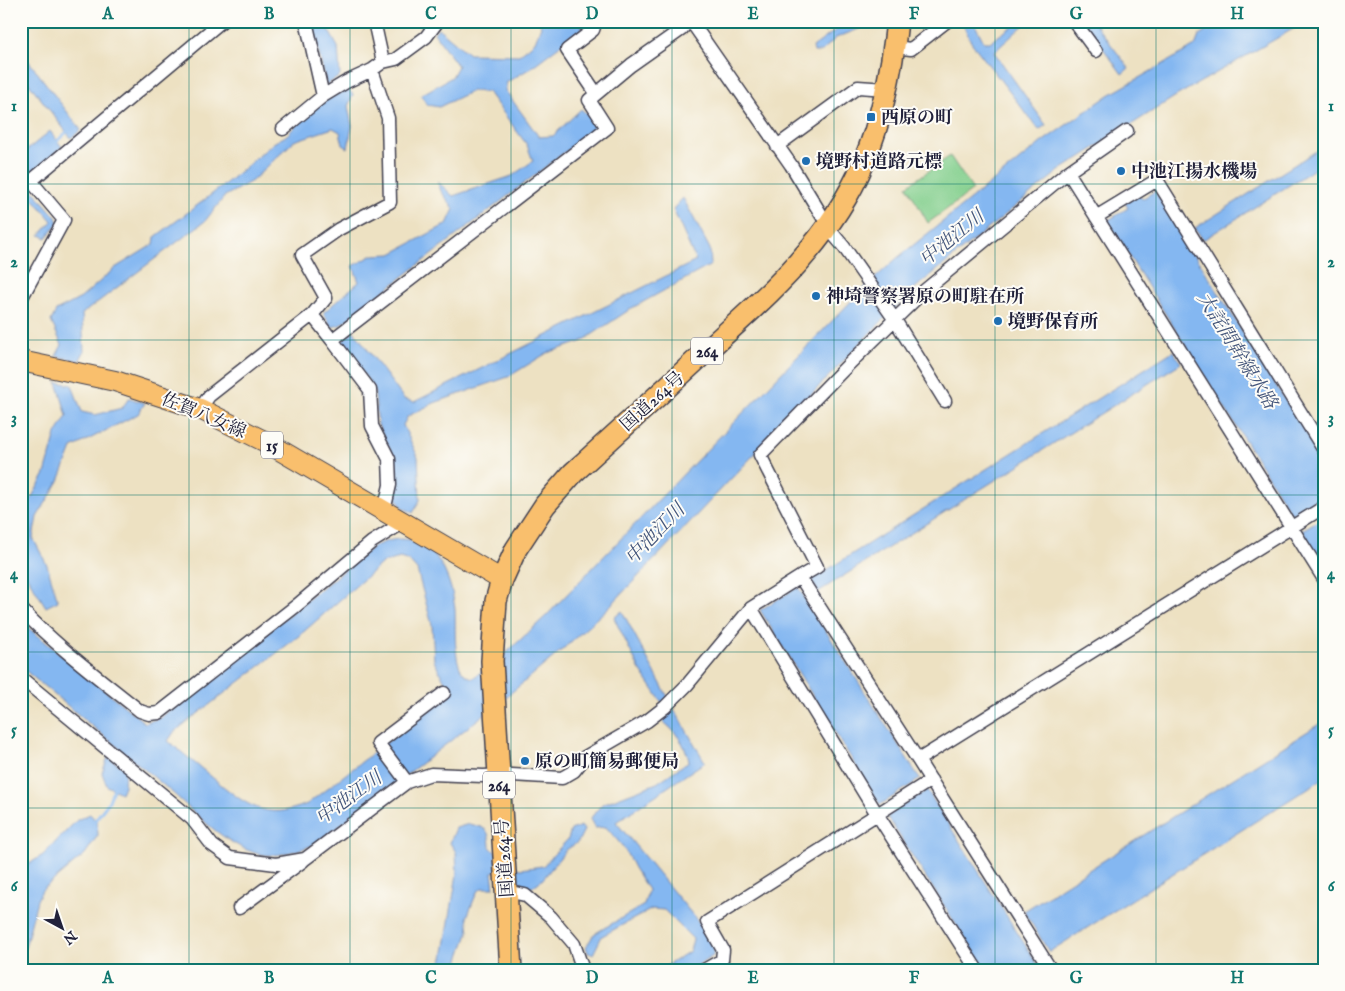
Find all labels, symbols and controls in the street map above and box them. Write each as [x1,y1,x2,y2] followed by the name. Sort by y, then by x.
[102,5,115,25] text: A
[264,5,275,25] text: B
[425,5,437,25] text: C
[586,5,599,25] text: D
[747,5,759,25] text: E
[909,5,920,25] text: F
[1070,5,1083,25] text: G
[1230,5,1244,25] text: H
[11,97,17,117] text: 1
[1328,97,1334,117] text: 1
[881,107,953,130] place label: 西原の町
[865,111,877,123] marker: 西原の町
[816,151,942,174] place label: 境野村道路元標
[800,155,812,167] marker: 境野村道路元標
[1131,161,1257,184] place label: 中池江揚水機場
[1115,165,1127,177] marker: 中池江揚水機場
[915,204,991,272] water label: 中池江川
[10,253,18,273] text: 2
[1327,253,1335,273] text: 2
[826,286,1024,309] place label: 神埼警察署原の町駐在所
[1191,288,1283,416] water label: 大詫間幹線水路
[810,290,822,302] marker: 神埼警察署原の町駐在所
[1008,311,1098,334] place label: 境野保育所
[992,315,1004,327] marker: 境野保育所
[691,338,723,364] road number: 264
[616,367,690,437] street label: 国道264号
[157,388,249,445] street label: 佐賀八女線
[11,409,17,429] text: 3
[1328,409,1334,429] text: 3
[261,432,283,458] road number: 15
[620,497,692,570] water label: 中池江川
[10,565,19,585] text: 4
[1327,565,1336,585] text: 4
[11,721,17,741] text: 5
[1328,721,1334,741] text: 5
[535,751,679,774] place label: 原の町簡易郵便局
[519,755,531,767] marker: 原の町簡易郵便局
[311,765,389,831] water label: 中池江川
[483,772,515,798] road number: 264
[491,818,520,898] street label: 国道264号
[11,877,19,897] text: 6
[1328,877,1336,897] text: 6
[38,904,88,954] north arrow
[59,926,81,948] text: N
[102,969,115,989] text: A
[264,969,275,989] text: B
[425,969,437,989] text: C
[586,969,599,989] text: D
[747,969,759,989] text: E
[909,969,920,989] text: F
[1070,969,1083,989] text: G
[1230,969,1244,989] text: H

